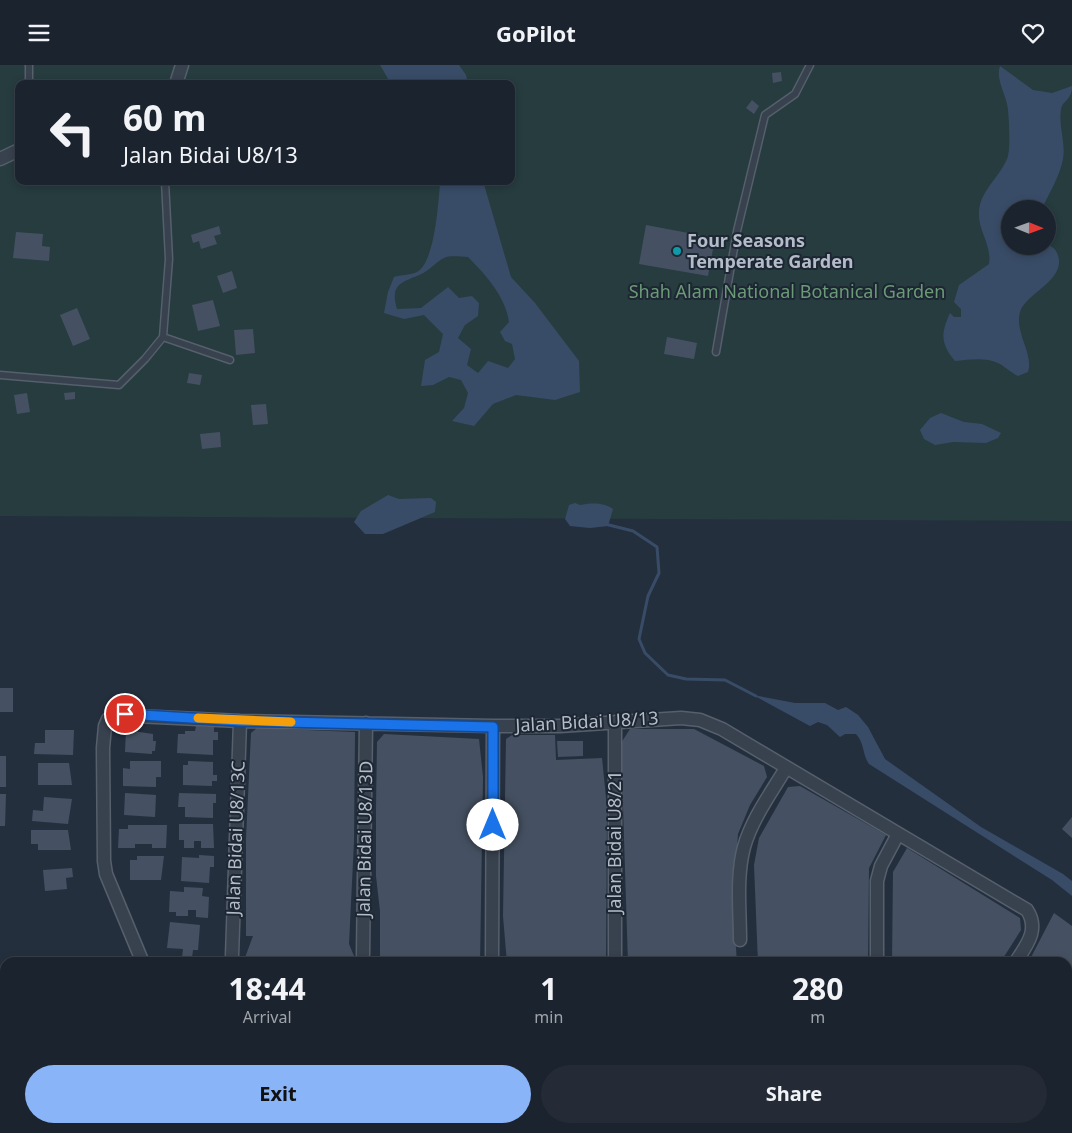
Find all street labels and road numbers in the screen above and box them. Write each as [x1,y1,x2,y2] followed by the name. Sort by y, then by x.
[513,705,659,737] street label: Jalan Bidai U8/13
[220,760,250,918] street label: Jalan Bidai U8/13C
[351,761,377,919] street label: Jalan Bidai U8/13D
[602,770,626,916] street label: Jalan Bidai U8/21

